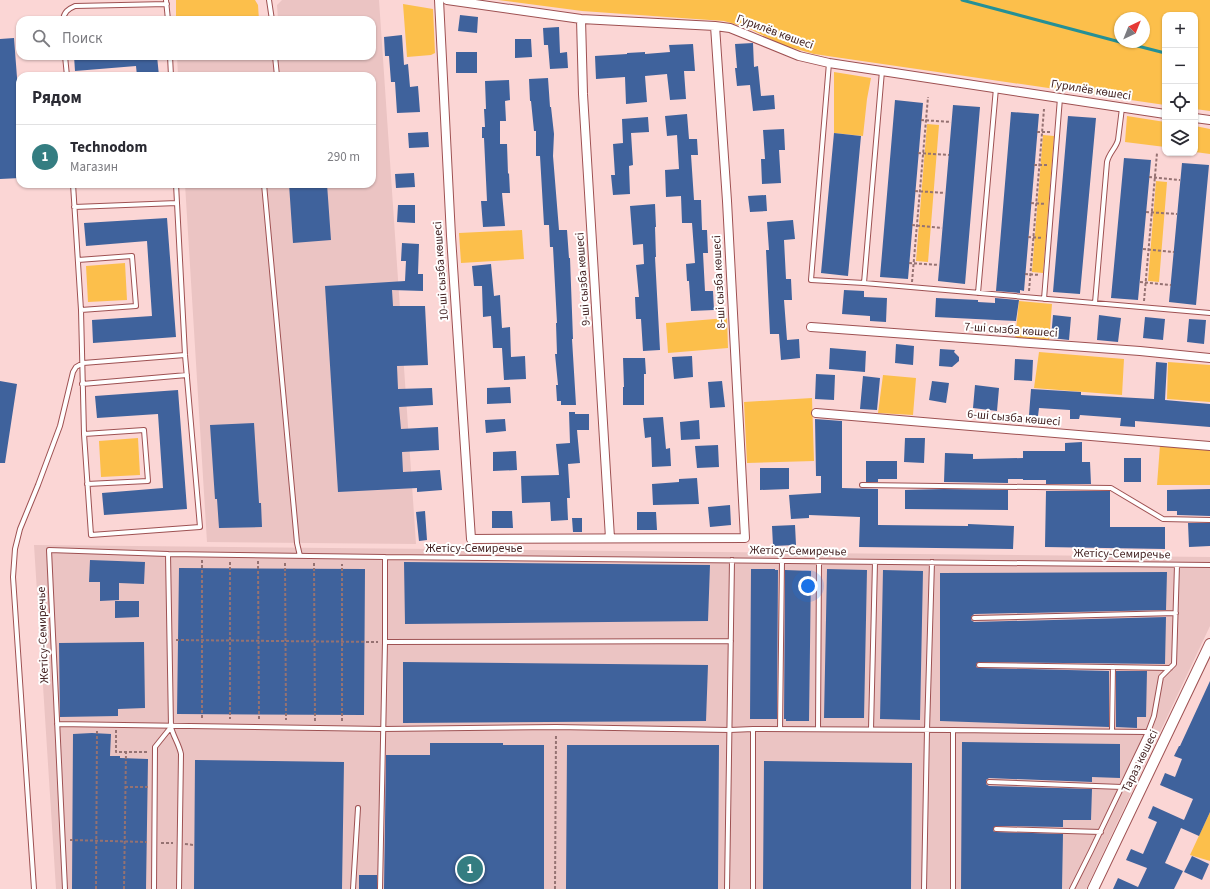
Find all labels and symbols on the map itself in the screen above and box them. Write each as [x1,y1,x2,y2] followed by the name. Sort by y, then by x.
[734,10,816,54] street label: Гурилёв көшесі
[1114,12,1150,48] north arrow
[1050,75,1132,105] street label: Гурилёв көшесі
[429,221,453,321] street label: 10-ші сызба көшесі
[571,232,595,326] street label: 9-ші сызба көшесі
[708,235,730,329] street label: 8-ші сызба көшесі
[964,318,1058,342] street label: 7-ші сызба көшесі
[967,405,1061,431] street label: 6-ші сызба көшесі
[426,540,522,557] street label: Жетісу-Семиречье
[749,542,847,560] street label: Жетісу-Семиречье
[1073,545,1171,563] street label: Жетісу-Семиречье
[798,576,818,596] your location
[33,586,53,684] street label: Жетісу-Семиречье
[1118,727,1162,795] street label: Тараз көшесі
[457,854,483,884] pin: 1

